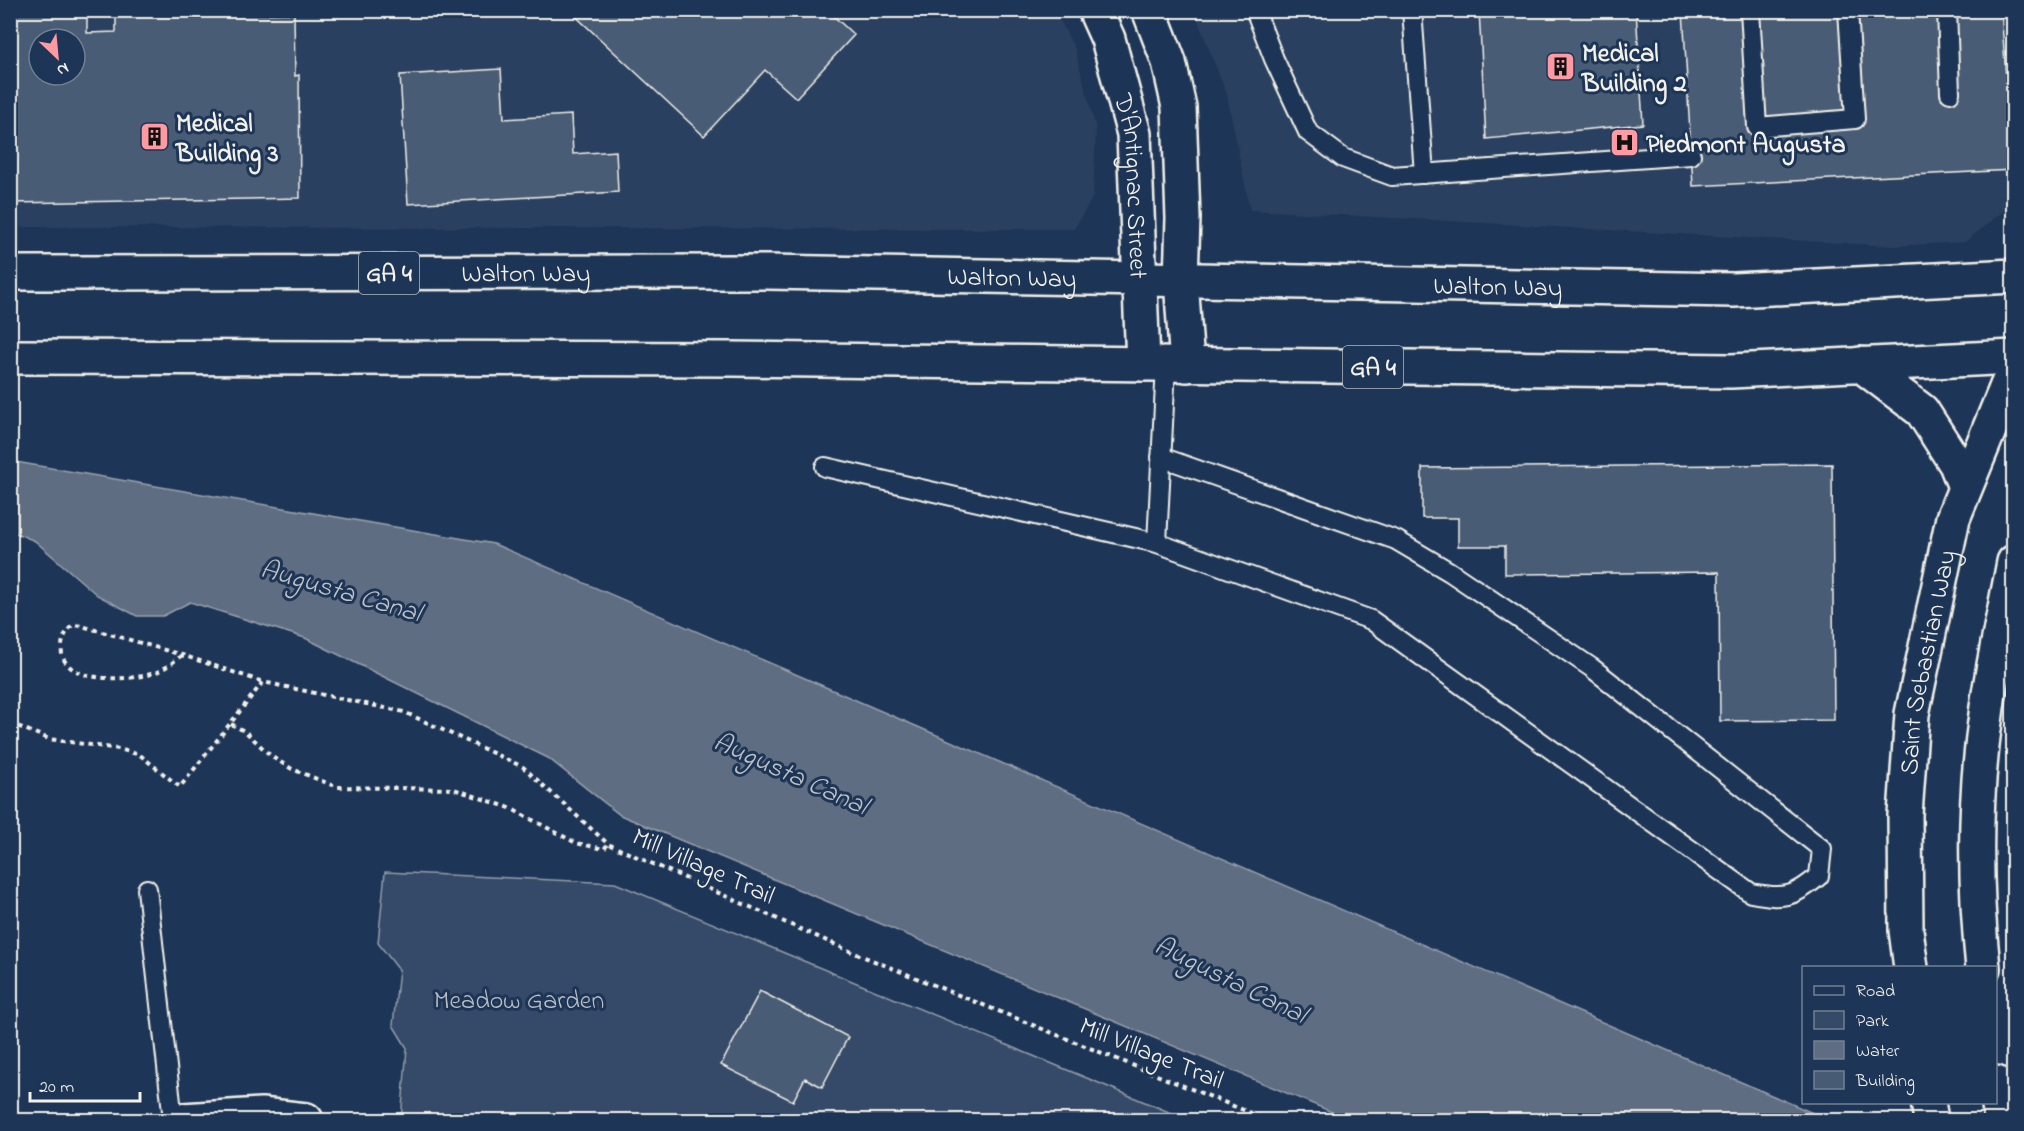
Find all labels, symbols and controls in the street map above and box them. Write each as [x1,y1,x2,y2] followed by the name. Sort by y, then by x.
[27,27,87,87] north arrow
[1581,36,1687,105] place label: Medical Building 2
[1545,51,1577,83] building icon: Medical Building 2
[52,56,73,82] text: N
[1102,89,1156,280] street label: D'Antignac Street
[175,106,279,175] place label: Medical Building 3
[139,121,171,153] building icon: Medical Building 3
[1609,127,1641,159] hospital icon: Piedmont Augusta
[1646,127,1846,166] place label: Piedmont Augusta
[359,252,419,294] road number: GA 4
[462,256,590,294] street label: Walton Way
[947,259,1077,300] street label: Walton Way
[1433,268,1563,309] street label: Walton Way
[1343,346,1403,388] road number: GA 4
[1892,547,1968,776] street label: Saint Sebastian Way
[255,551,429,636] water label: Augusta Canal
[706,724,877,829] water label: Augusta Canal
[625,819,780,916] street label: Mill Village Trail
[1147,927,1316,1037] water label: Augusta Canal
[1802,966,1997,1104] legend
[1856,979,1895,1005] text: Road
[434,983,604,1021] park label: Meadow Garden
[1073,1009,1229,1101] street label: Mill Village Trail
[1856,1009,1889,1035] text: Park
[1856,1039,1900,1065] text: Water
[30,1065,140,1103] scale bar
[1855,1069,1915,1096] text: Building
[39,1075,74,1101] text: 20 m

